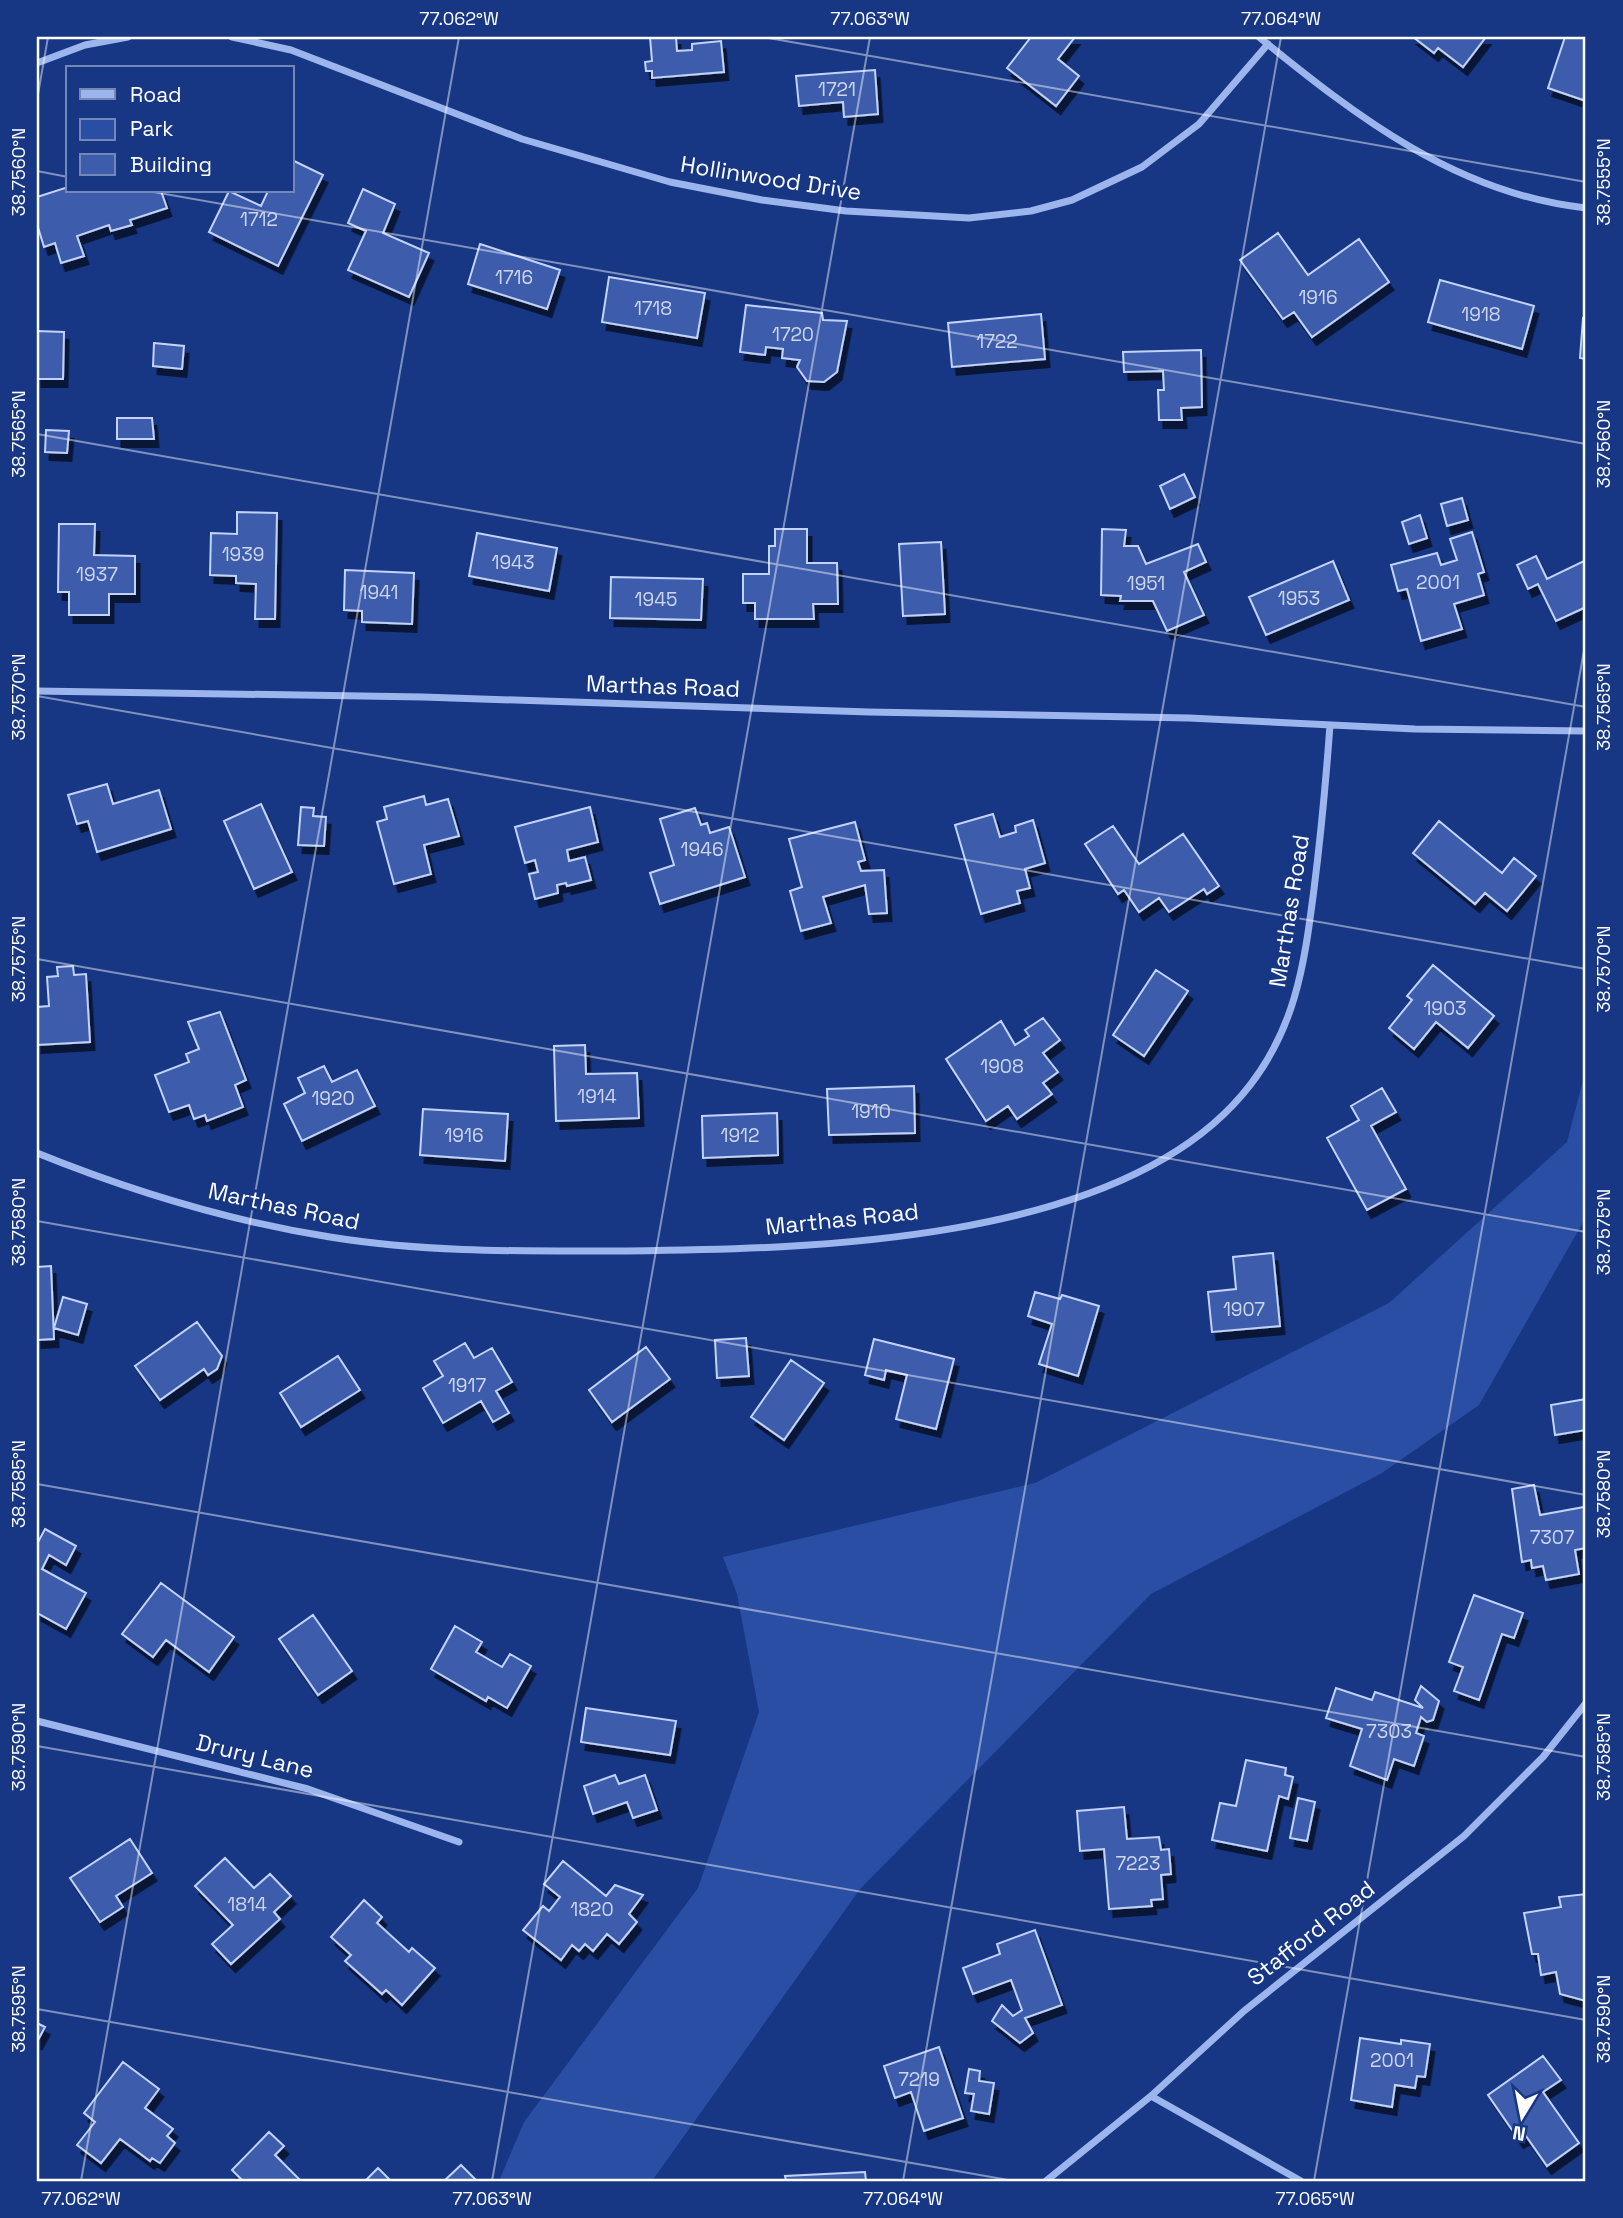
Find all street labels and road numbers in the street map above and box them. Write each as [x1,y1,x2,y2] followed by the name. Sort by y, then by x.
[678,149,864,207] street label: Hollinwood Drive
[585,668,741,704] street label: Marthas Road
[1262,833,1316,989] street label: Marthas Road
[206,1175,362,1237] street label: Marthas Road
[764,1196,920,1242] street label: Marthas Road
[193,1727,317,1785] street label: Drury Lane
[1241,1874,1381,1992] street label: Stafford Road

